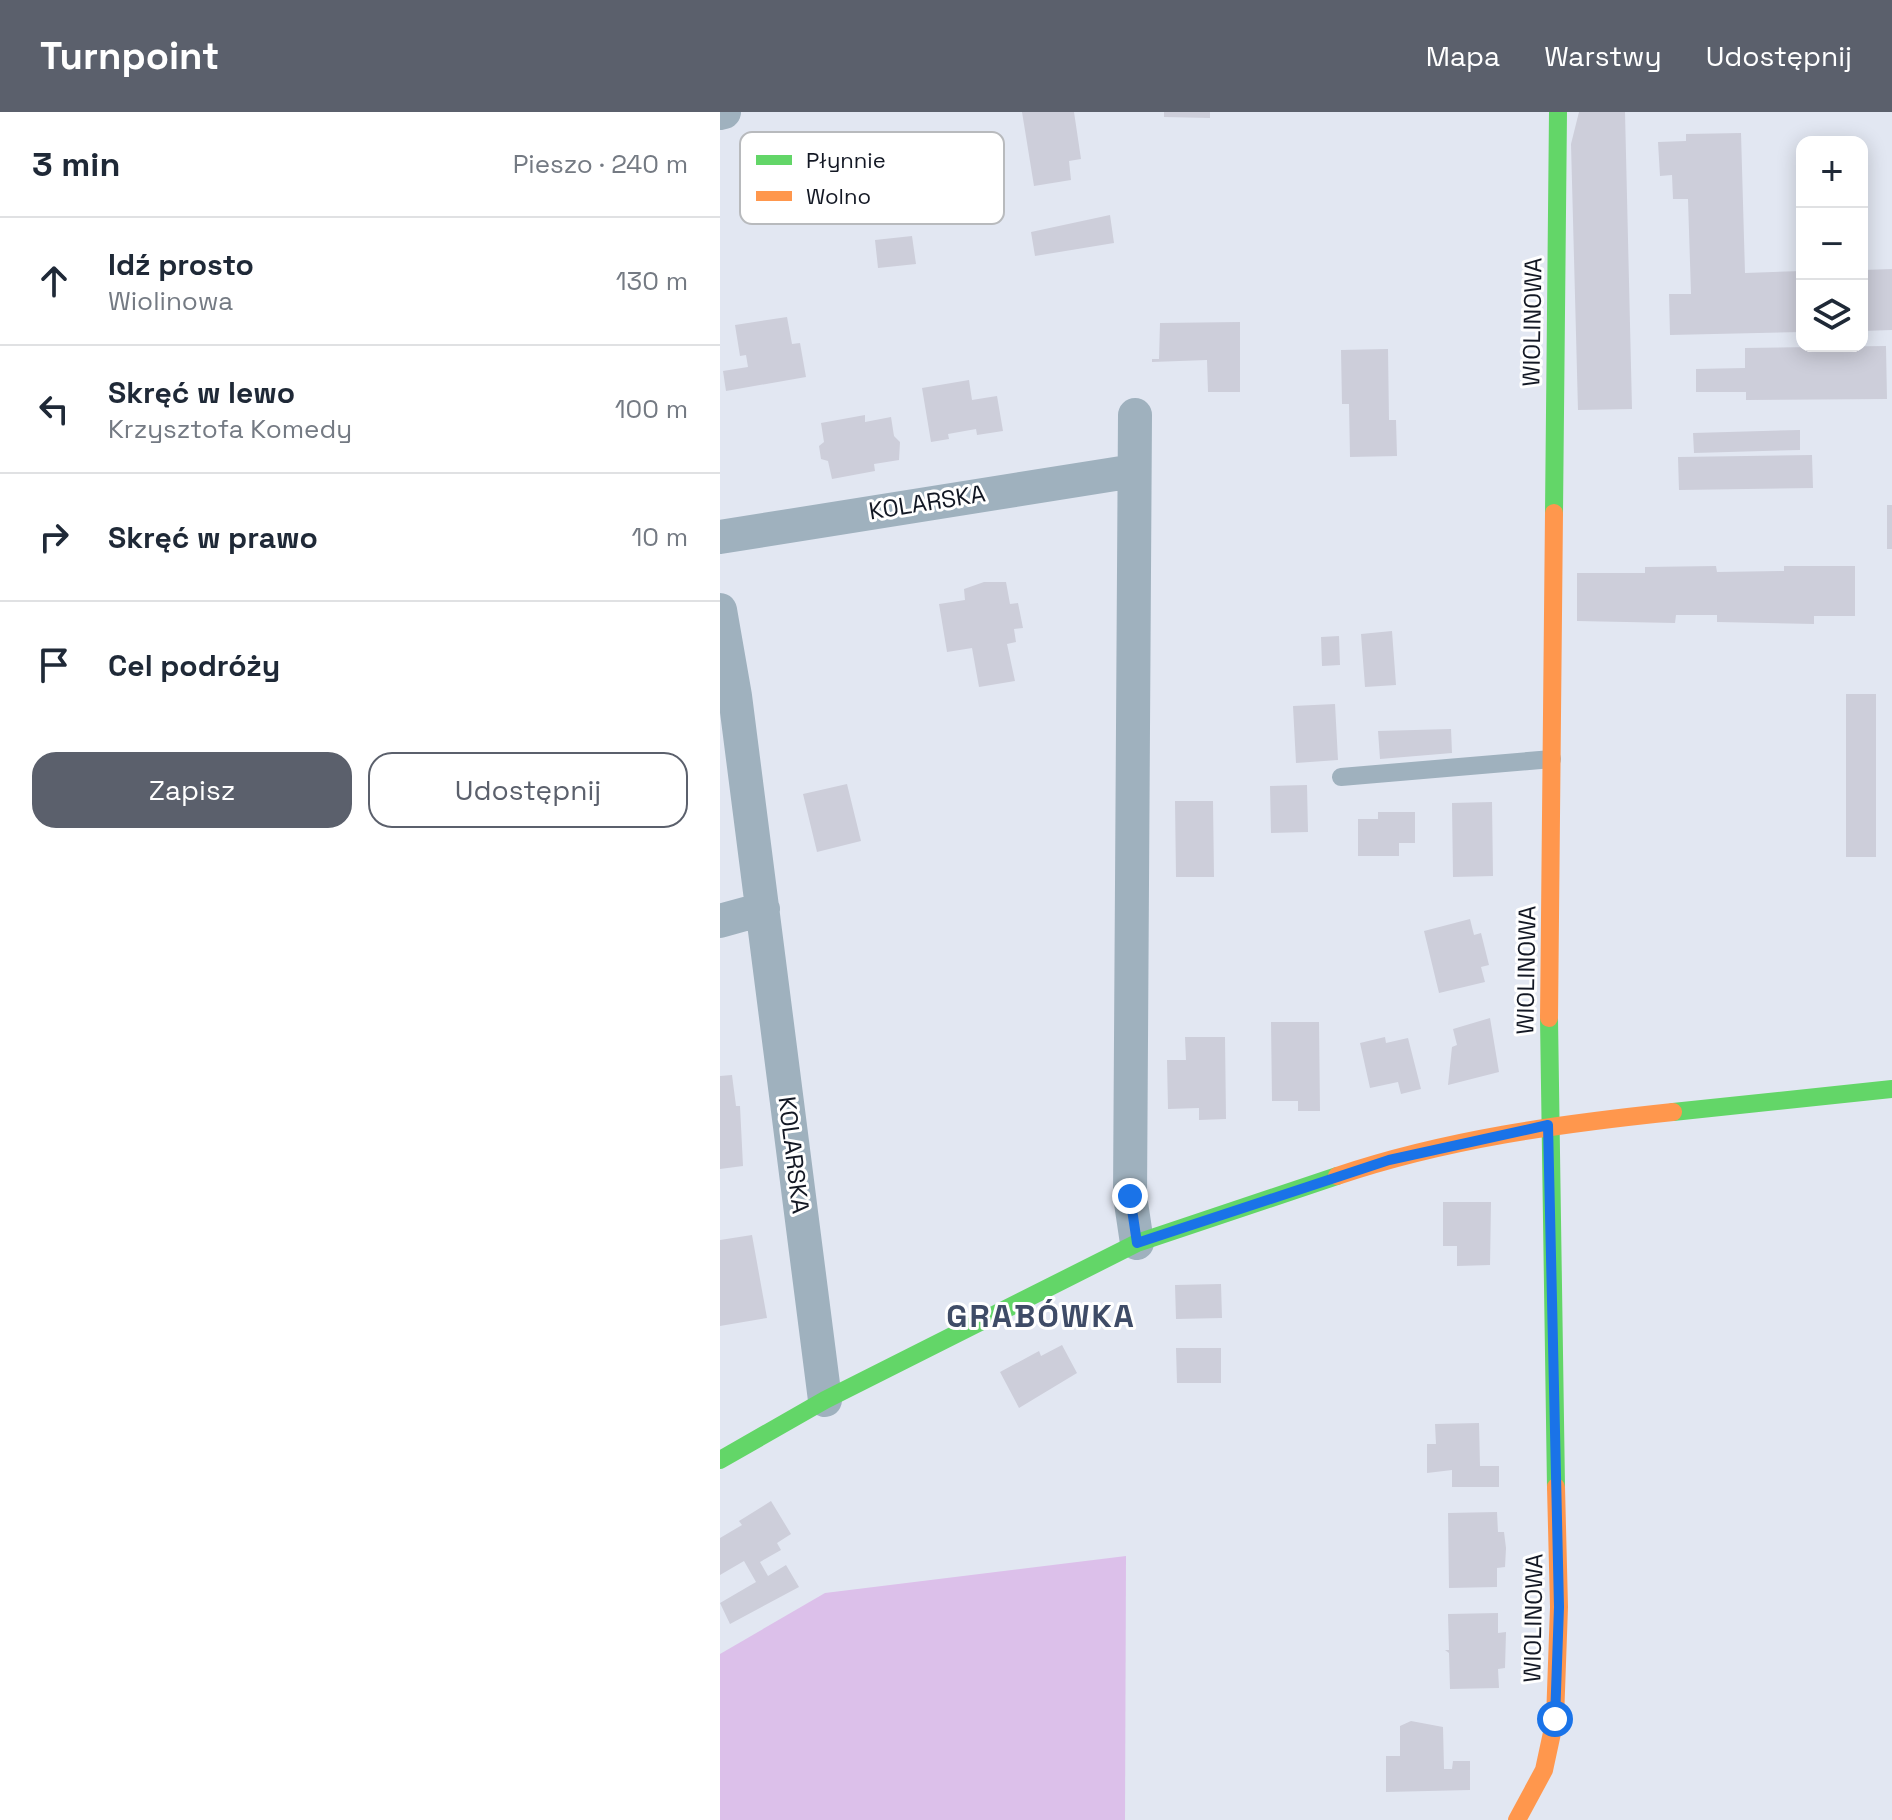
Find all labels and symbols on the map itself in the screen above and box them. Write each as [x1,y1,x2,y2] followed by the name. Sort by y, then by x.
[740,132,1004,224] legend
[806,146,886,174] text: Płynnie
[806,182,871,210] text: Wolno
[1515,257,1549,387] street label: WIOLINOWA
[866,477,988,527] street label: KOLARSKA
[1509,905,1543,1035] street label: WIOLINOWA
[771,1095,817,1215] street label: KOLARSKA
[1112,1178,1148,1214] route end
[946,1296,1136,1336] district label: GRABÓWKA
[1516,1553,1550,1683] street label: WIOLINOWA
[1537,1701,1573,1737] route start

